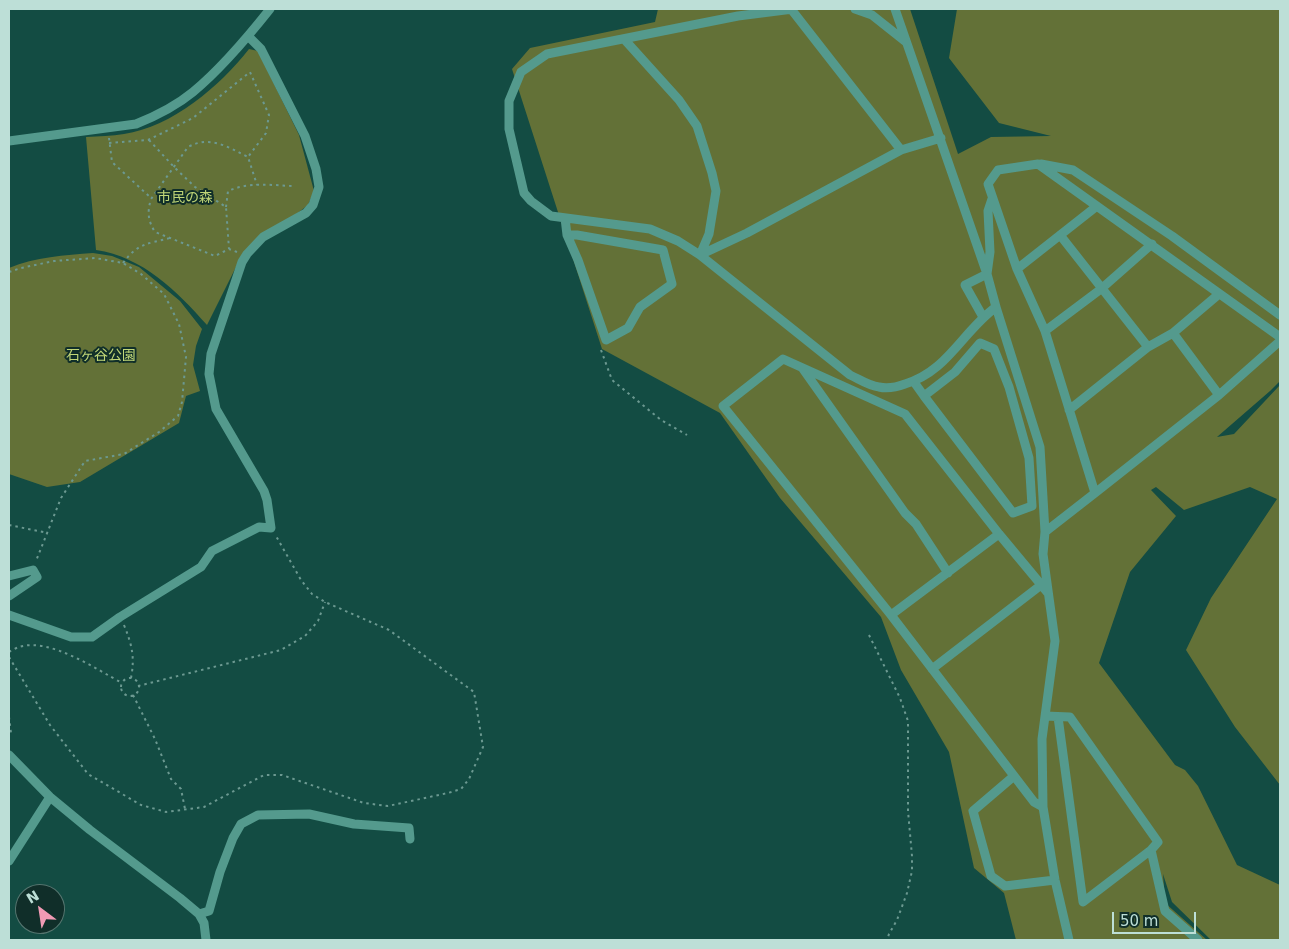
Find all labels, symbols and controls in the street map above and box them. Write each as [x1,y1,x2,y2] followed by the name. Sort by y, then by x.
[157,190,213,206] park label: 市民の森
[66,348,136,364] park label: 石ヶ谷公園
[15,884,65,934] north arrow
[24,887,42,907] text: N
[1114,902,1198,934] scale bar
[1120,912,1158,930] text: 50 m

